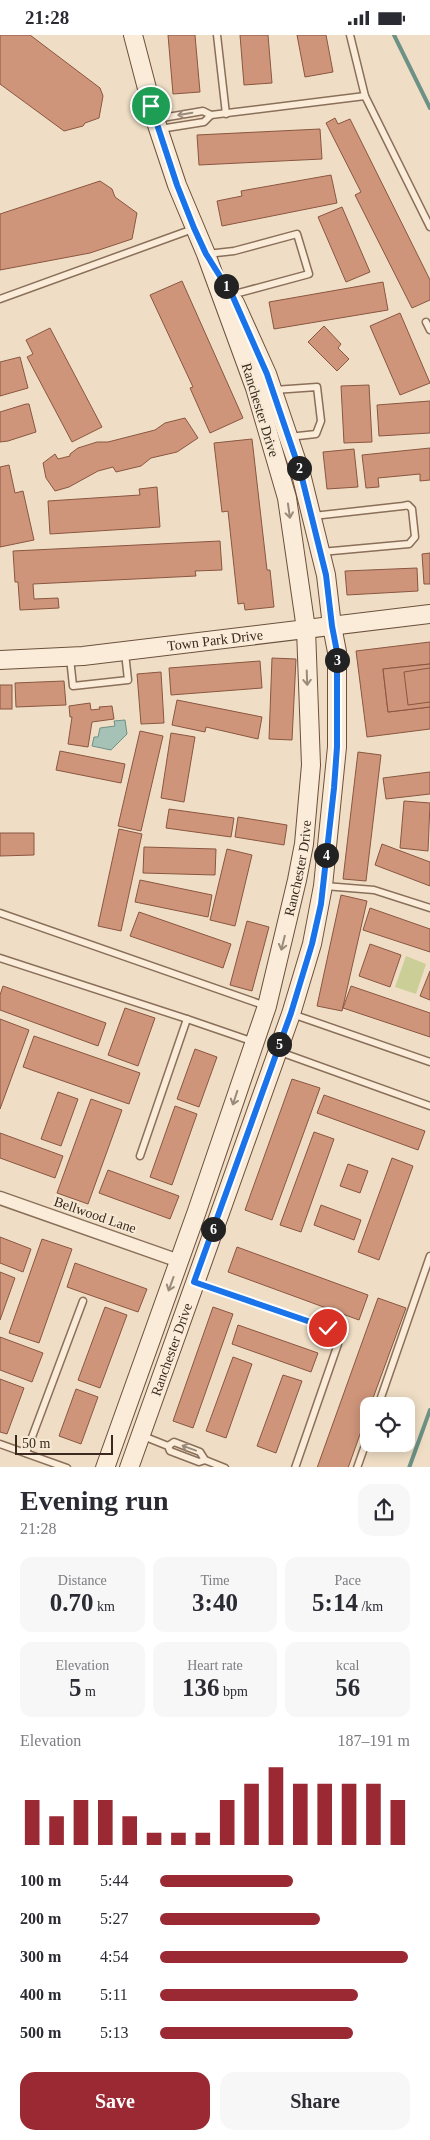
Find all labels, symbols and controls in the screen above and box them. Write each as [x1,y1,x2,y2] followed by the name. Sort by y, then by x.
[25,7,69,28] text: 21:28
[130,85,172,127] pin
[137,92,165,120] icon: arrive
[178,110,194,120] one-way arrow
[214,273,238,299] pin: 1
[223,279,230,294] text: 1
[239,361,281,459] street label: Ranchester Drive
[286,455,312,481] pin: 2
[296,461,303,476] text: 2
[284,503,294,519] one-way arrow
[166,627,264,653] street label: Town Park Drive
[324,647,350,673] pin: 3
[334,653,341,668] text: 3
[303,669,312,685] one-way arrow
[281,819,314,918] street label: Ranchester Drive
[314,843,338,867] pin: 4
[323,848,330,863] text: 4
[278,934,287,950] one-way arrow
[266,1031,292,1057] pin: 5
[276,1037,283,1052] text: 5
[230,1089,240,1105] one-way arrow
[52,1194,138,1236] street label: Bellwood Lane
[200,1217,226,1241] pin: 6
[210,1222,217,1237] text: 6
[166,1276,175,1292] one-way arrow
[148,1301,195,1398] street label: Ranchester Drive
[307,1307,349,1349] pin
[314,1314,342,1342] icon: check
[360,1397,415,1452] map controls
[360,1397,415,1452] button: locate
[15,1433,112,1456] scale bar
[22,1436,50,1451] text: 50 m
[181,1443,197,1452] one-way arrow
[358,1484,410,1536] button: share
[20,1485,169,1516] text: Evening run
[20,1520,56,1537] text: 21:28
[58,1573,107,1588] text: Distance
[200,1573,230,1588] text: Time
[334,1573,361,1588] text: Pace
[50,1589,94,1616] text: 0.70
[192,1589,238,1616] text: 3:40
[312,1589,358,1616] text: 5:14
[94,1599,115,1614] text: km
[358,1599,383,1614] text: /km
[56,1658,109,1673] text: Elevation
[187,1658,243,1673] text: Heart rate
[336,1658,359,1673] text: kcal
[69,1674,81,1701] text: 5
[182,1674,220,1701] text: 136
[335,1674,360,1701] text: 56
[81,1684,96,1699] text: m
[220,1684,248,1699] text: bpm
[20,1732,81,1749] text: Elevation
[338,1732,410,1749] text: 187–191 m
[20,1872,61,1889] text: 100 m
[100,1872,128,1889] text: 5:44
[20,1910,61,1927] text: 200 m
[100,1910,128,1927] text: 5:27
[20,1948,61,1965] text: 300 m
[100,1948,128,1965] text: 4:54
[20,1986,61,2003] text: 400 m
[100,1986,128,2003] text: 5:11
[20,2024,61,2041] text: 500 m
[100,2024,128,2041] text: 5:13
[20,2072,210,2130] button: Save
[220,2072,410,2130] button: Share

